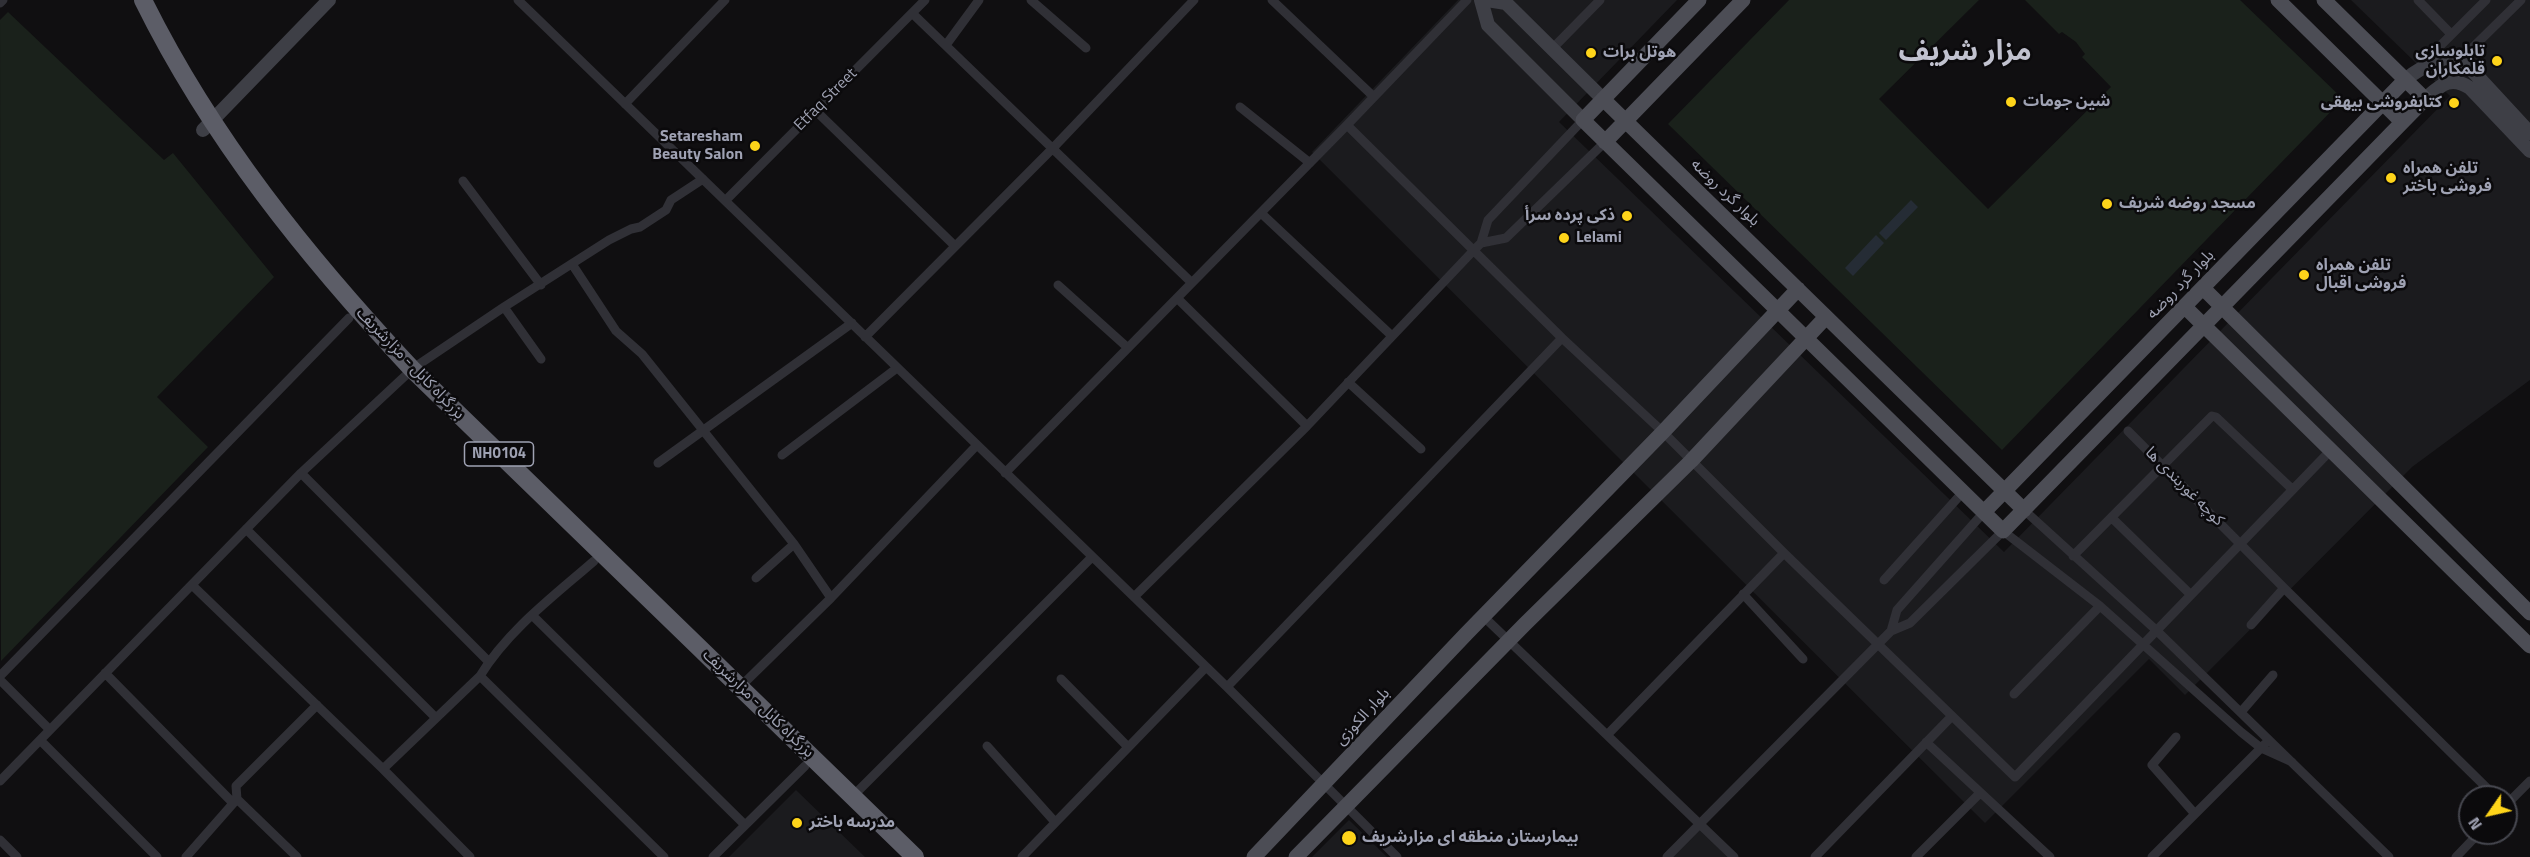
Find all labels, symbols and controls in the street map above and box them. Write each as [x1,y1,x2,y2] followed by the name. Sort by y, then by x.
[1898,36,2032,70] district label: مزار شريف
[2415,42,2485,80] place label: تابلوسازی قلمکاران
[1603,43,1676,63] place label: هوتل برات
[1584,46,1598,60] marker: هوتل برات
[2490,54,2504,68] marker: تابلوسازی قلمکاران
[791,65,861,135] street label: Etfaq Street
[2023,92,2110,112] place label: شین جومات
[2321,93,2442,113] place label: کتابفروشی بیهقی
[2004,95,2018,109] marker: شین جومات
[2447,96,2461,110] marker: کتابفروشی بیهقی
[652,127,743,165] place label: Setaresham Beauty Salon
[748,139,762,153] marker: Setaresham Beauty Salon
[1686,155,1764,231] street label: بلوار گرد روضه
[2403,159,2492,197] place label: تلفن همراه فروشی باختر
[2384,171,2398,185] marker: تلفن همراه فروشی باختر
[2119,194,2256,214] place label: مسجد روضه شریف
[2100,197,2114,211] marker: مسجد روضه شریف
[1525,206,1615,226] place label: ذکی پرده سرأ
[1620,209,1634,223] marker: ذکی پرده سرأ
[1576,228,1622,248] place label: Lelami
[1557,231,1571,245] marker: Lelami
[2143,246,2219,324] street label: بلوار گرد روضه
[2316,256,2406,294] place label: تلفن همراه فروشی اقبال
[2297,268,2311,282] marker: تلفن همراه فروشی اقبال
[352,304,468,424] street label: بزرگراه کابل - مزارشریف
[464,442,534,466] road number: NH0104
[2141,444,2227,530] street label: کوچه غوربندی ها
[698,646,818,762] street label: بزرگراه کابل - مزارشریف
[1332,684,1394,750] street label: بلوار الکوزی
[2458,785,2518,845] north arrow
[809,813,895,833] place label: مدرسه باختر
[2462,813,2488,835] text: N
[790,816,804,830] marker: مدرسه باختر
[1362,828,1579,848] place label: بیمارستان منطقه ای مزارشریف
[1340,829,1358,847] marker: بیمارستان منطقه ای مزارشریف

